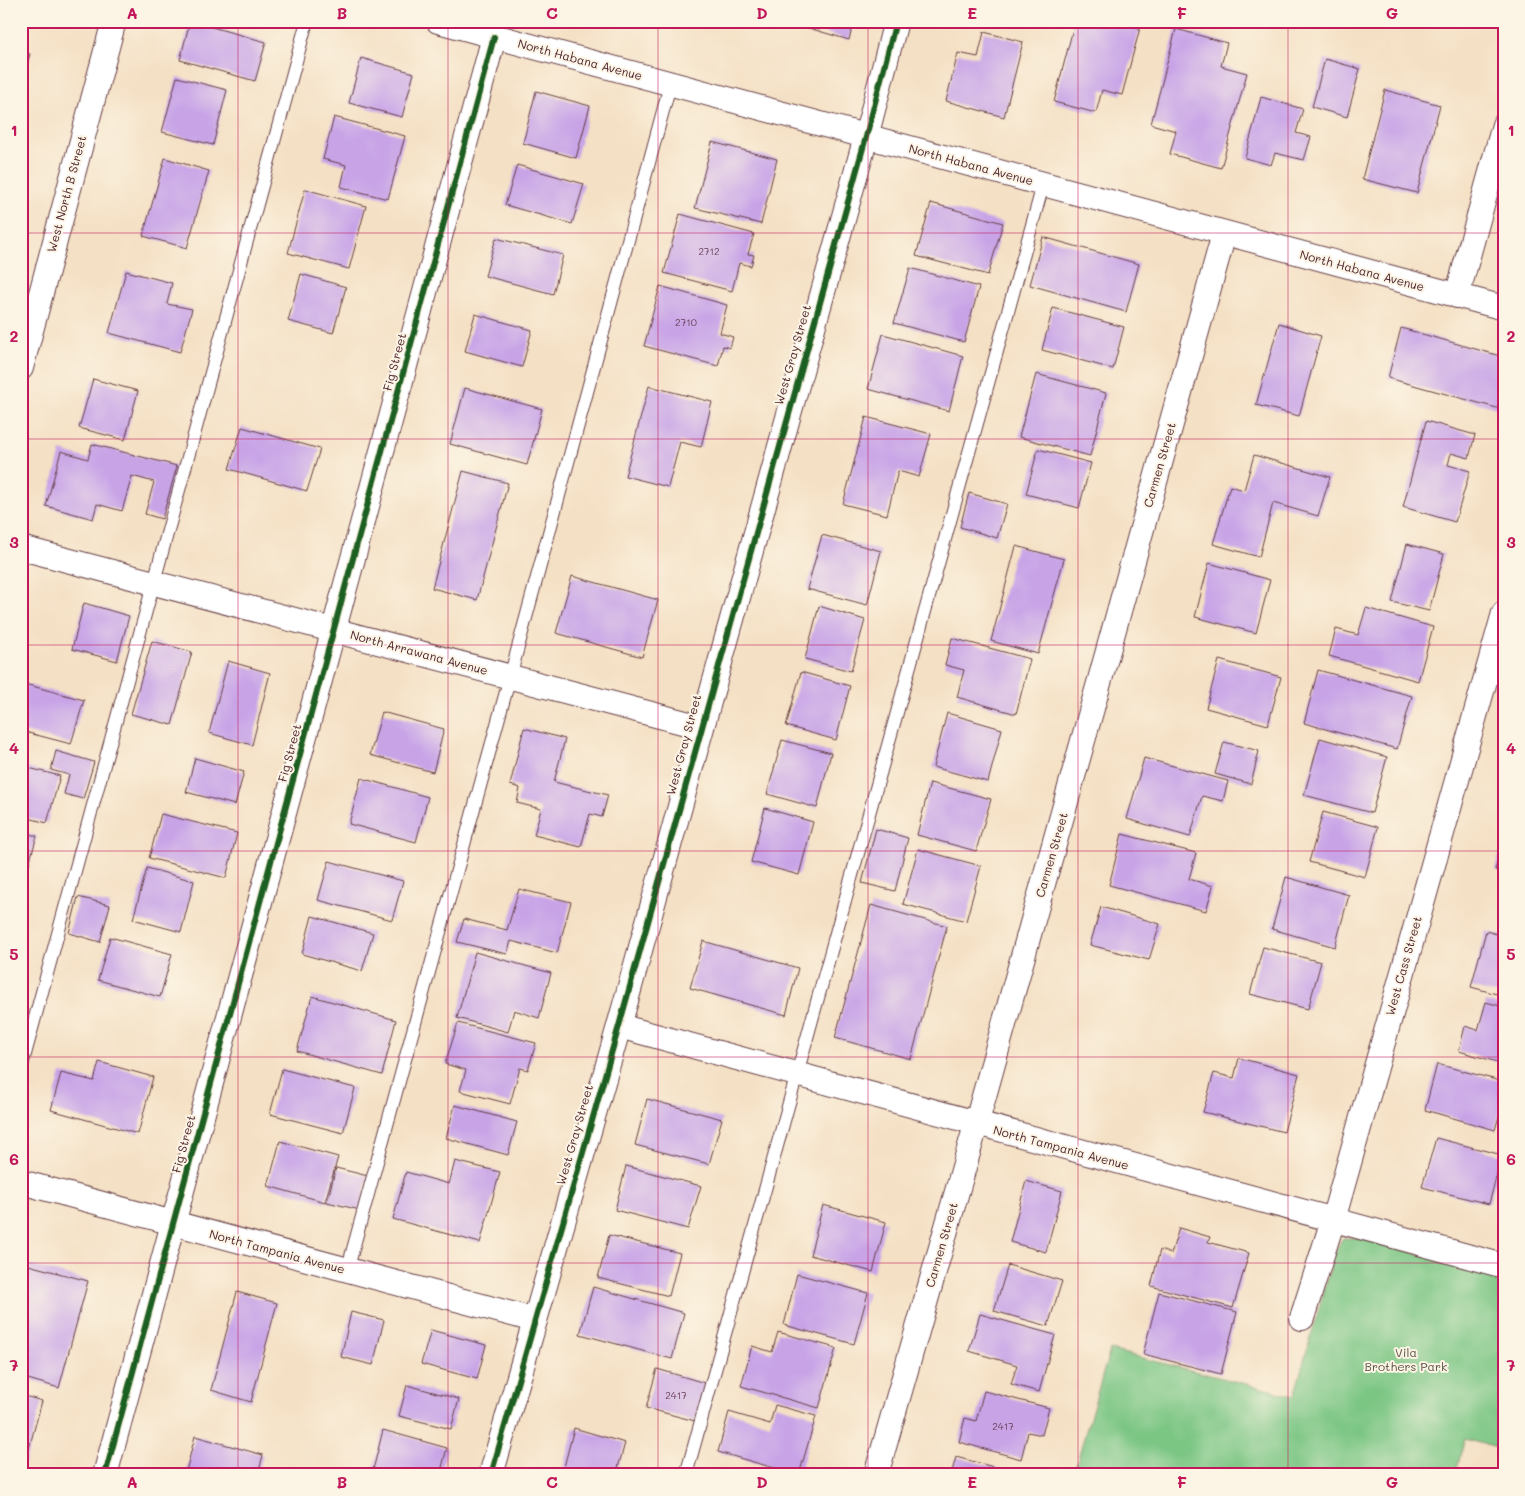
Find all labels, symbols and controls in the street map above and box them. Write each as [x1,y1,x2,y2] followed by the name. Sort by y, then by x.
[126,2,138,23] text: A
[337,2,347,23] text: B
[546,2,558,23] text: C
[756,2,768,23] text: D
[967,2,977,23] text: E
[1177,2,1187,23] text: F
[1386,2,1398,23] text: G
[516,35,644,83] street label: North Habana Avenue
[10,119,18,140] text: 1
[1507,119,1515,140] text: 1
[43,134,89,254] street label: West North B Street
[907,140,1035,188] street label: North Habana Avenue
[698,244,720,258] house number: 2712
[1298,246,1426,294] street label: North Habana Avenue
[770,303,814,407] street label: West Gray Street
[675,315,697,329] house number: 2710
[10,325,19,346] text: 2
[1507,325,1516,346] text: 2
[379,331,409,392] street label: Fig Street
[1139,420,1179,509] street label: Carmen Street
[9,531,19,552] text: 3
[1506,531,1516,552] text: 3
[349,626,490,678] street label: North Arrawana Avenue
[662,693,704,797] street label: West Gray Street
[274,722,304,783] street label: Fig Street
[9,737,19,758] text: 4
[1506,737,1516,758] text: 4
[1031,810,1071,899] street label: Carmen Street
[1381,914,1425,1017] street label: West Cass Street
[9,943,19,964] text: 5
[1506,943,1516,964] text: 5
[552,1083,596,1187] street label: West Gray Street
[168,1113,198,1174] street label: Fig Street
[992,1121,1131,1173] street label: North Tampania Avenue
[9,1148,19,1169] text: 6
[1506,1148,1516,1169] text: 6
[921,1200,961,1289] street label: Carmen Street
[208,1225,347,1277] street label: North Tampania Avenue
[1365,1344,1447,1374] park label: Vila Brothers Park
[10,1354,19,1375] text: 7
[1507,1354,1516,1375] text: 7
[665,1388,687,1402] house number: 2417
[992,1419,1014,1433] house number: 2417
[126,1471,138,1492] text: A
[337,1471,347,1492] text: B
[546,1471,558,1492] text: C
[756,1471,768,1492] text: D
[967,1471,977,1492] text: E
[1177,1471,1187,1492] text: F
[1386,1471,1398,1492] text: G

